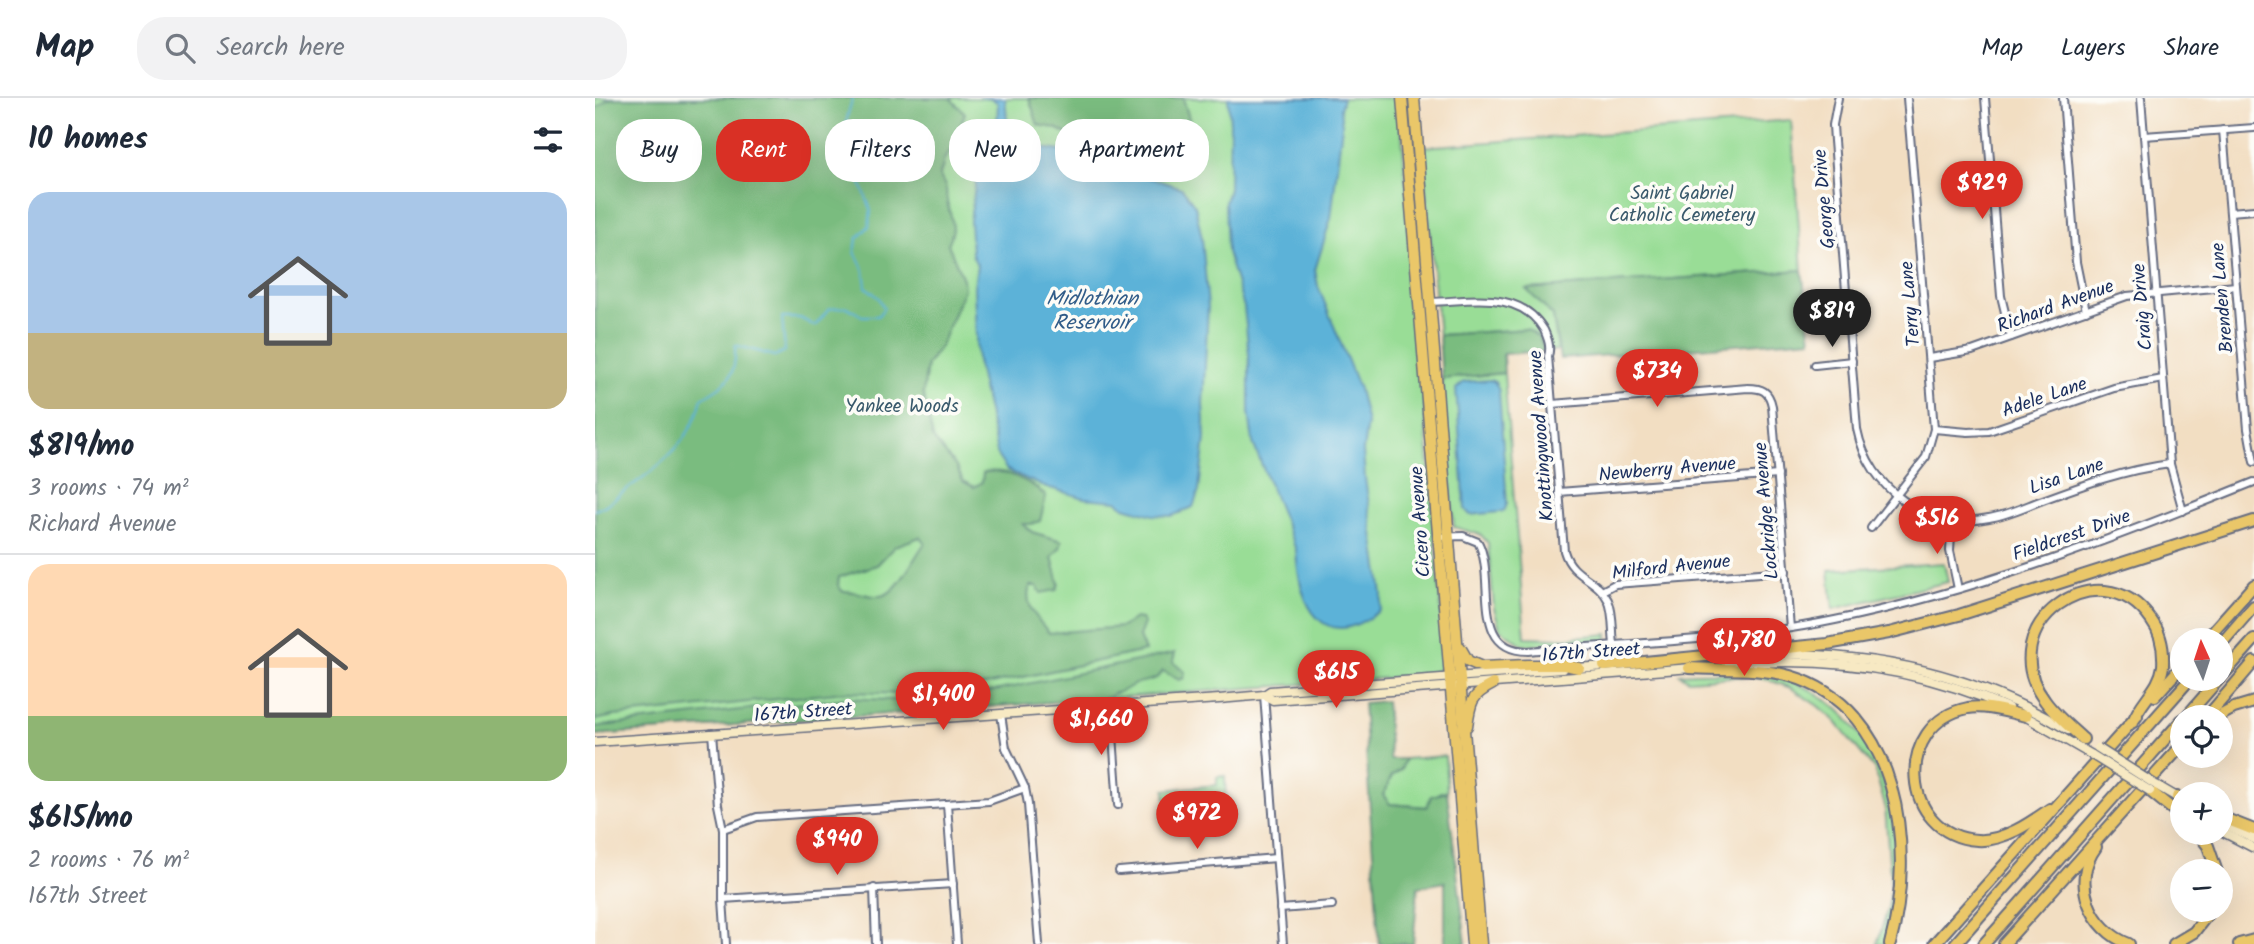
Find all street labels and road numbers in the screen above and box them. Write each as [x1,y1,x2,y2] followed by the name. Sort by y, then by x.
[1806,147,1844,250] street label: George Drive
[2203,241,2243,354] street label: Brenden Lane
[1892,259,1930,348] street label: Terry Lane
[2124,262,2162,352] street label: Craig Drive
[1993,272,2119,342] street label: Richard Avenue
[1521,349,1563,522] street label: Knottingwood Avenue
[1998,369,2092,426] street label: Adele Lane
[1746,440,1788,581] street label: Lockridge Avenue
[1597,449,1738,491] street label: Newberry Avenue
[2025,450,2109,504] street label: Lisa Lane
[1402,465,1440,578] street label: Cicero Avenue
[2009,502,2135,570] street label: Fieldcrest Drive
[1610,547,1733,589] street label: Milford Avenue
[1541,635,1642,671] street label: 167th Street
[753,695,854,731] street label: 167th Street

